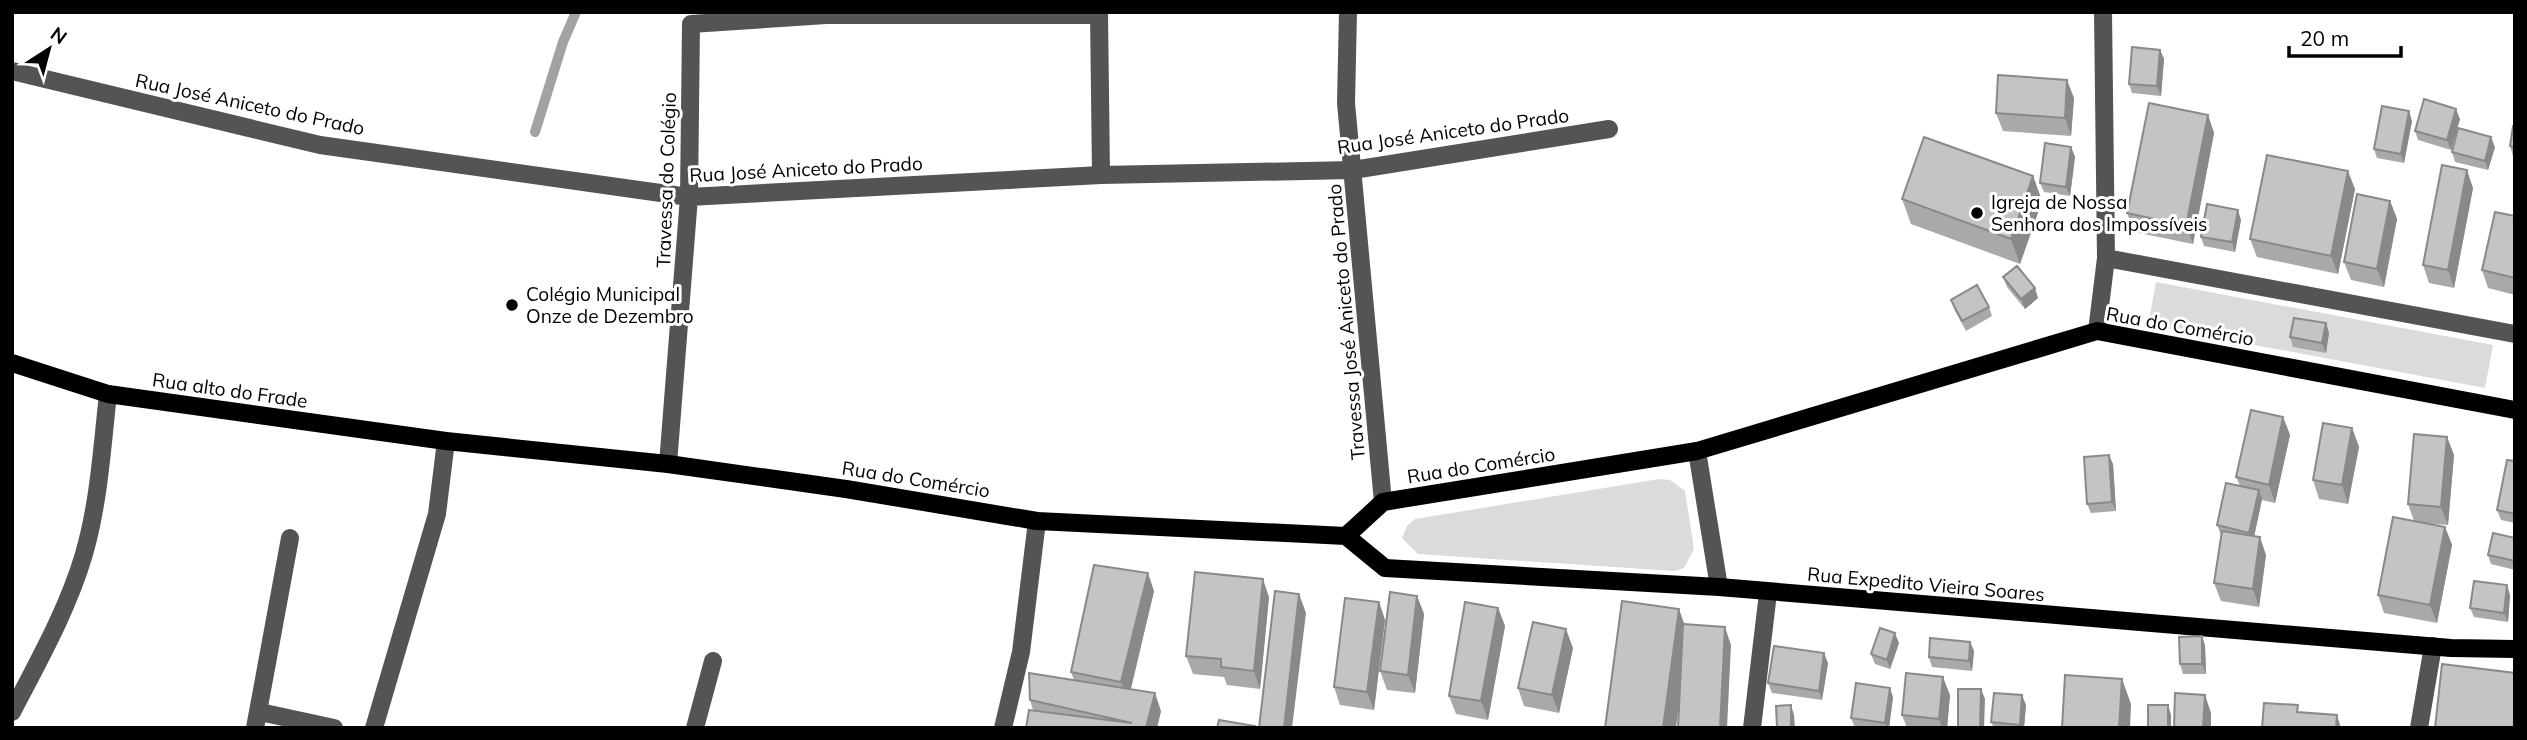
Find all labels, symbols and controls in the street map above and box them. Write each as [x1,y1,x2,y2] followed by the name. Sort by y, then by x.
[14,14,84,84] north arrow
[2289,14,2401,58] scale bar
[46,21,72,49] text: N
[2300,25,2349,51] text: 20 m
[133,68,367,140] street label: Rua José Aniceto do Prado
[651,92,681,268] street label: Travessa do Colégio
[1336,103,1570,159] street label: Rua José Aniceto do Prado
[689,151,923,187] street label: Rua José Aniceto do Prado
[1322,183,1370,461] street label: Travessa José Aniceto do Prado
[1991,190,2208,236] place label: Igreja de Nossa Senhora dos Impossíveis
[1969,205,1985,221] marker: Igreja de Nossa Senhora dos Impossíveis
[526,282,694,328] place label: Colégio Municipal Onze de Dezembro
[504,297,520,313] marker: Colégio Municipal Onze de Dezembro
[2104,301,2256,351] street label: Rua do Comércio
[151,367,309,413] street label: Rua alto do Frade
[1405,441,1557,489] street label: Rua do Comércio
[840,455,992,503] street label: Rua do Comércio
[1806,562,2046,606] street label: Rua Expedito Vieira Soares

